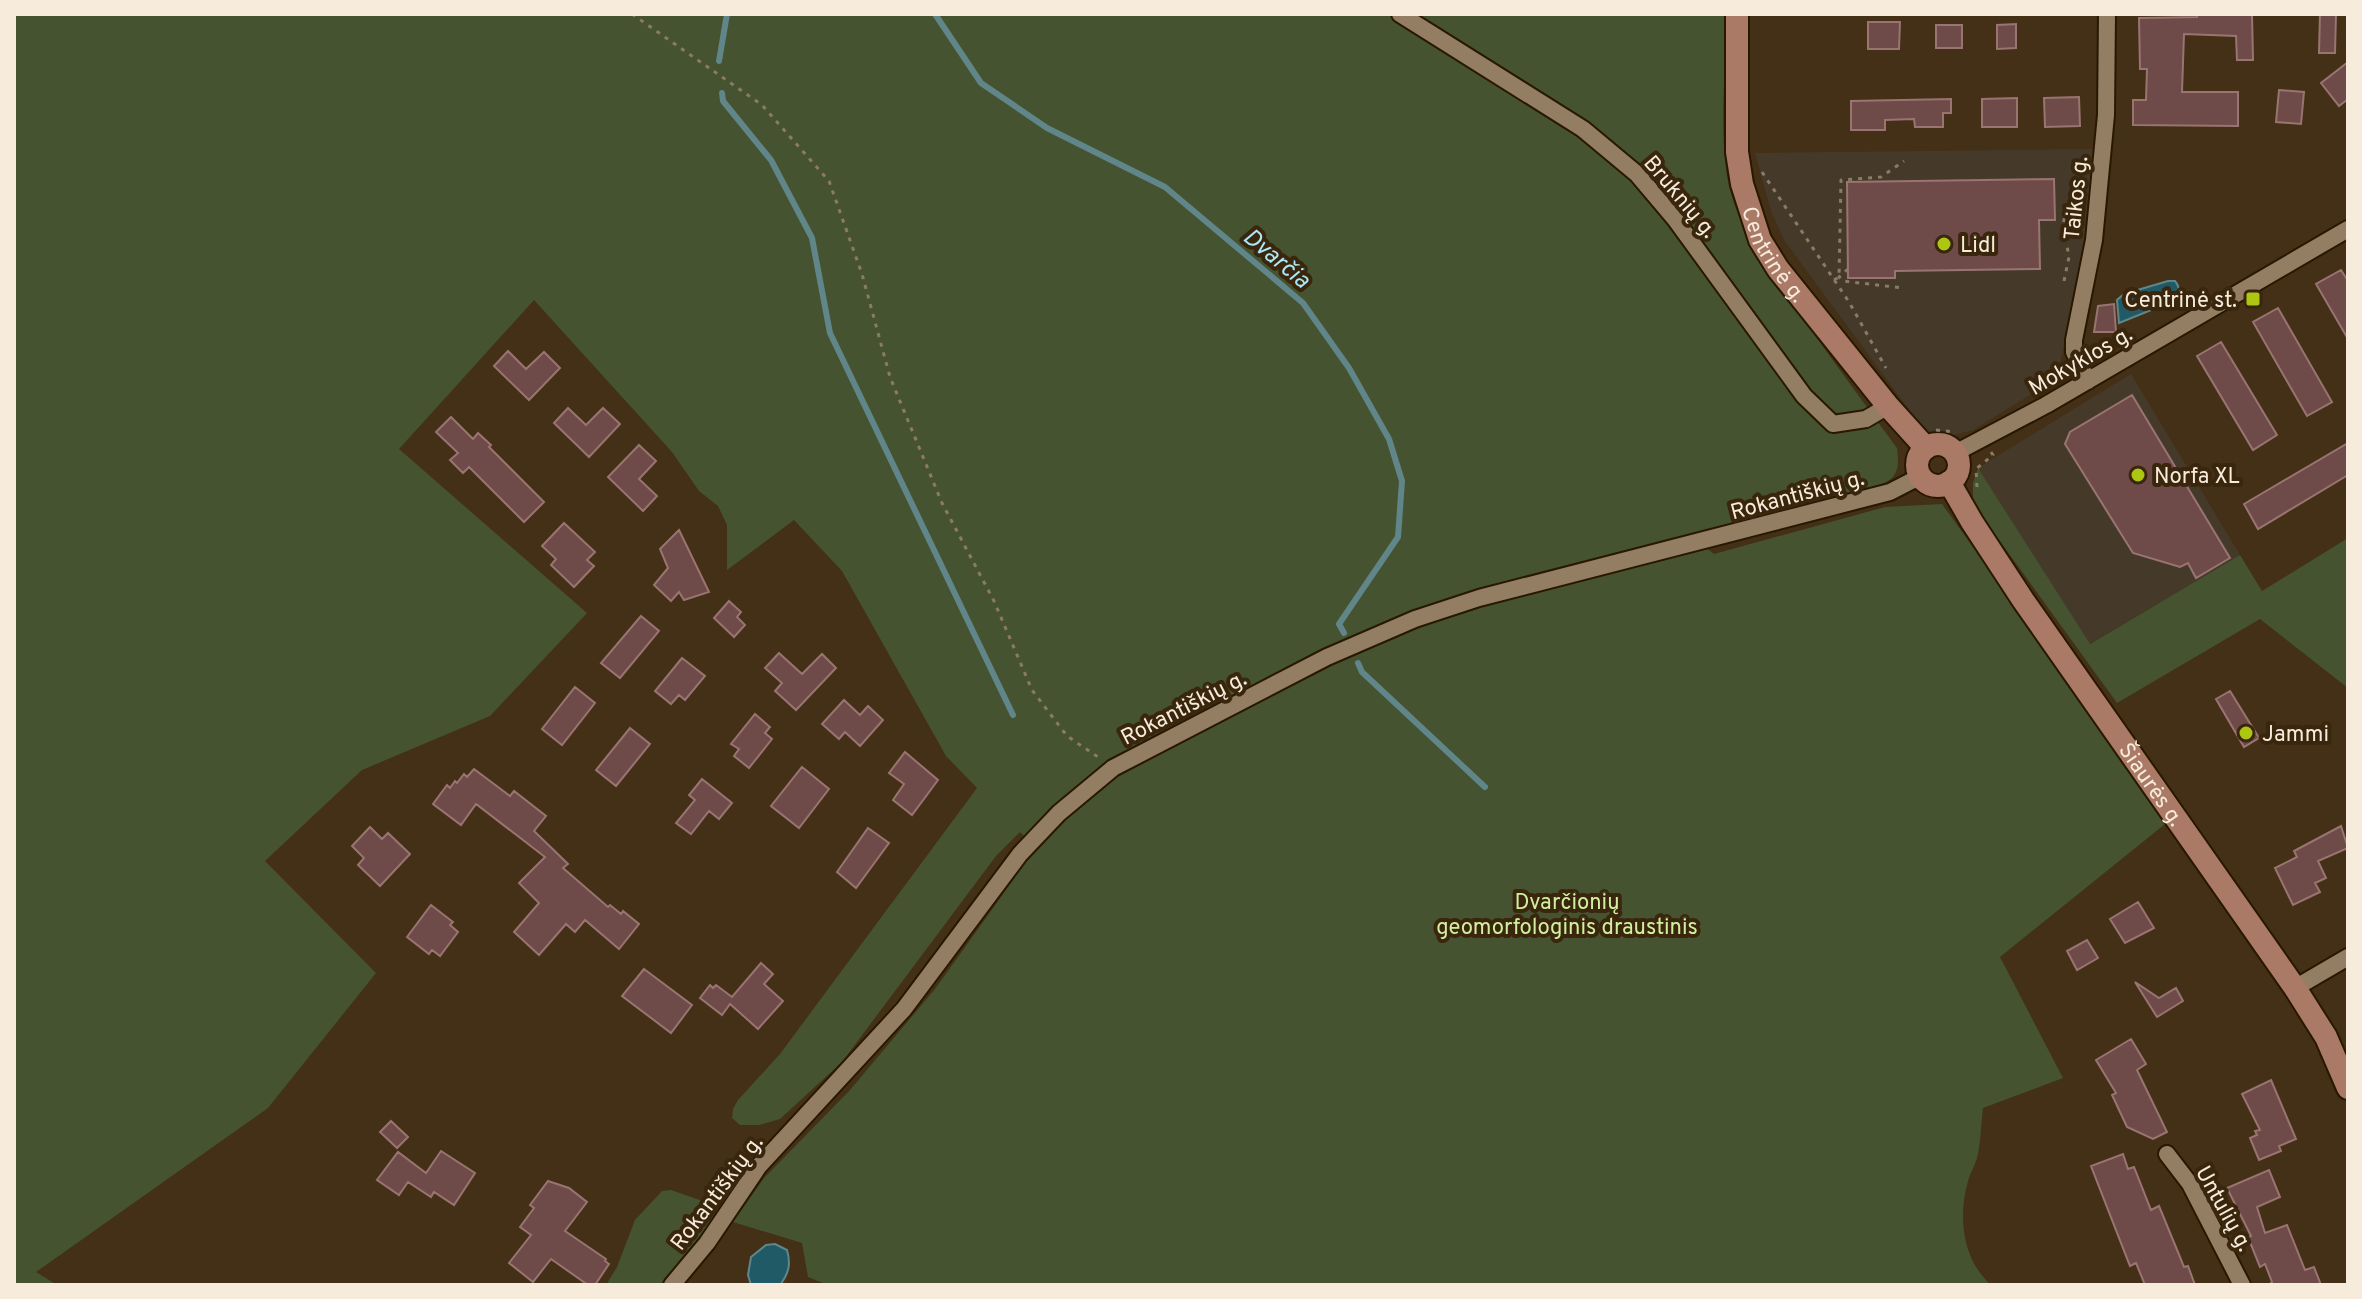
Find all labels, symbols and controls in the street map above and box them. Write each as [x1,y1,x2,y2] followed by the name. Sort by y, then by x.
[1637,151,1722,245] street label: Bruknių g.
[2060,155,2095,242] street label: Taikos g.
[1734,204,1811,309] street label: Centrinė g.
[1236,223,1316,297] water label: Dvarčia
[1960,233,1996,260] place label: Lidl
[1935,235,1953,253] marker: Lidl
[2124,288,2237,315] place label: Centrinė st.
[2244,290,2262,308] marker: Centrinė st.
[2025,322,2138,403] street label: Mokyklos g.
[2154,464,2240,491] place label: Norfa XL
[1728,466,1867,527] street label: Rokantiškių g.
[2129,466,2147,484] marker: Norfa XL
[1117,666,1251,752] street label: Rokantiškių g.
[2262,722,2329,749] place label: Jammi
[2237,724,2255,742] marker: Jammi
[2111,737,2188,832] street label: Šiaurės g.
[1436,890,1698,942] park label: Dvarčionių geomorfologinis draustinis
[666,1131,770,1256] street label: Rokantiškių g.
[2188,1162,2257,1257] street label: Untulių g.

